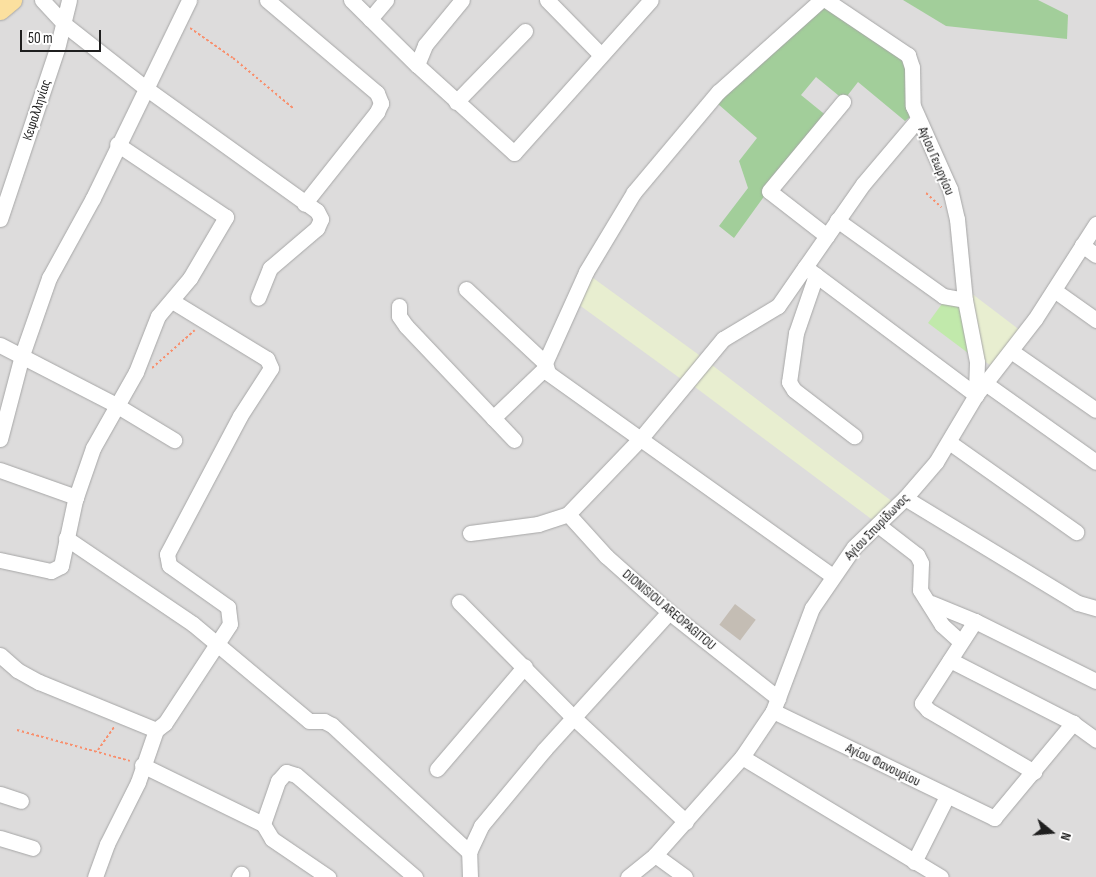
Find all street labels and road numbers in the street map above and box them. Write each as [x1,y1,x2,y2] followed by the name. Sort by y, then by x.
[19,77,55,143] street label: Κεφαλληνίας
[914,124,958,198] street label: Αγίου Γεωργίου
[841,490,913,564] street label: Αγίου Σπυρίδωνος
[619,566,719,654] street label: DIONISIOU AREOPAGITOU
[843,740,923,790] street label: Αγίου Φανουρίου

